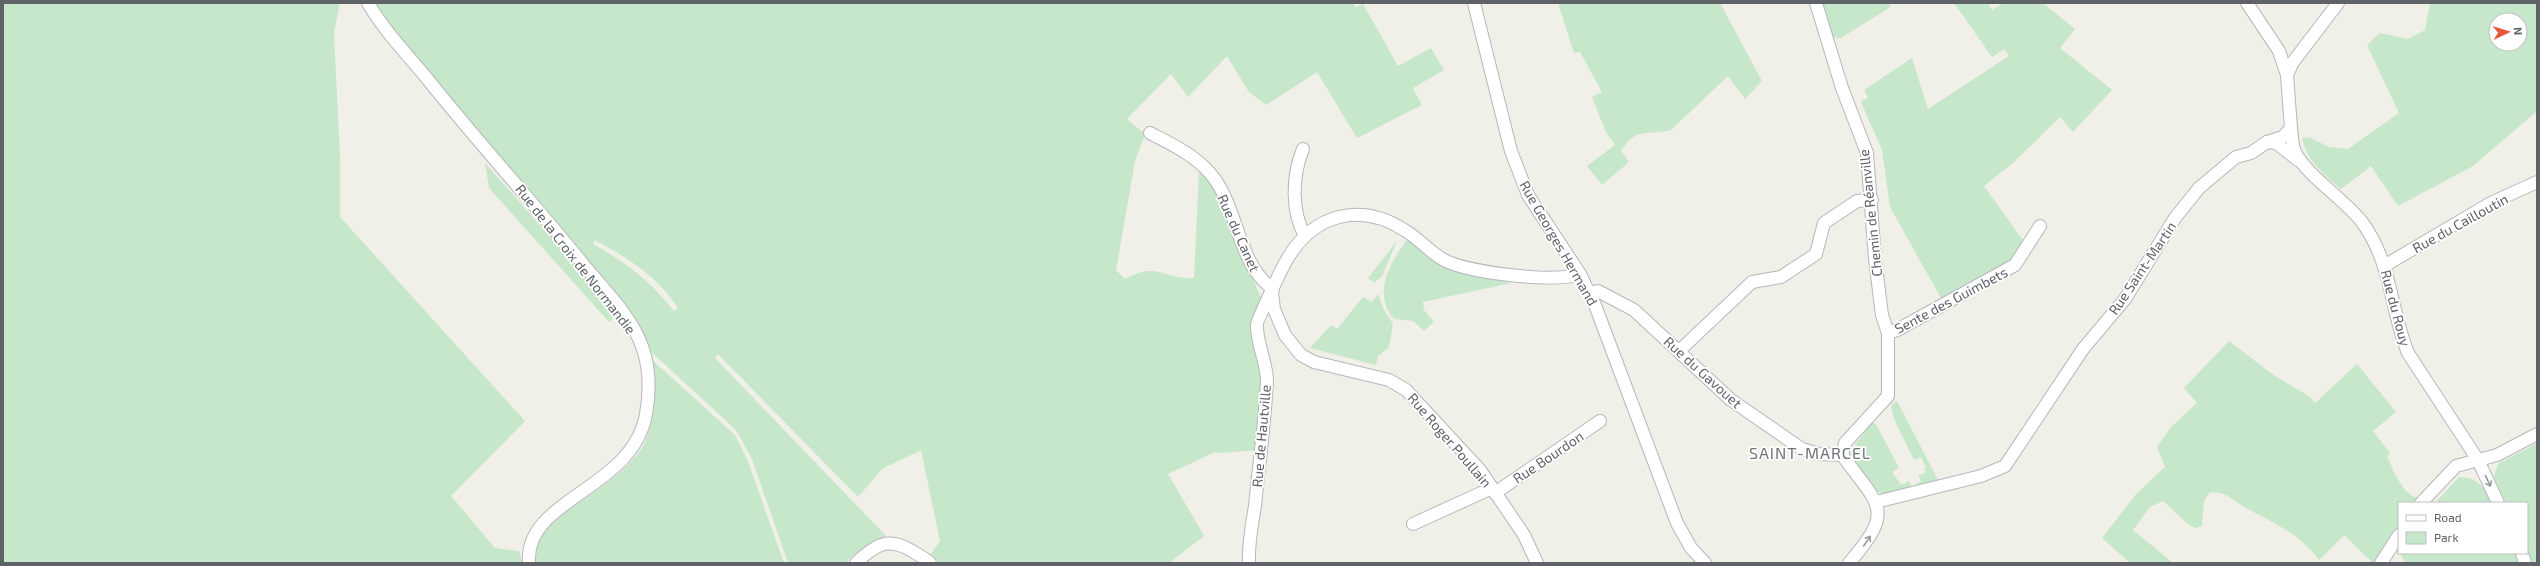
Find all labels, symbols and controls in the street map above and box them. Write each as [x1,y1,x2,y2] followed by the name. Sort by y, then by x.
[2488,12,2528,52] north arrow
[2512,27,2525,36] text: N
[1855,148,1885,278] street label: Chemin de Réanville
[1516,178,1602,308] street label: Rue Georges Hermand
[512,181,640,337] street label: Rue de la Croix de Normandie
[2409,190,2511,256] street label: Rue du Cailloutin
[1214,192,1264,274] street label: Rue du Canet
[2105,218,2179,318] street label: Rue Saint-Martin
[1892,263,2010,337] street label: Sente des Guimbets
[2378,268,2414,349] street label: Rue du Rouy
[1661,333,1745,411] street label: Rue du Gavouet
[1248,384,1274,488] street label: Rue de Hautville
[1404,389,1496,491] street label: Rue Roger Poullain
[1509,427,1587,487] street label: Rue Bourdon
[1749,443,1871,462] district label: SAINT-MARCEL
[2485,475,2492,487] one-way arrow
[2398,502,2528,554] legend
[2434,510,2462,524] text: Road
[2434,530,2459,544] text: Park
[1863,536,1871,547] one-way arrow

